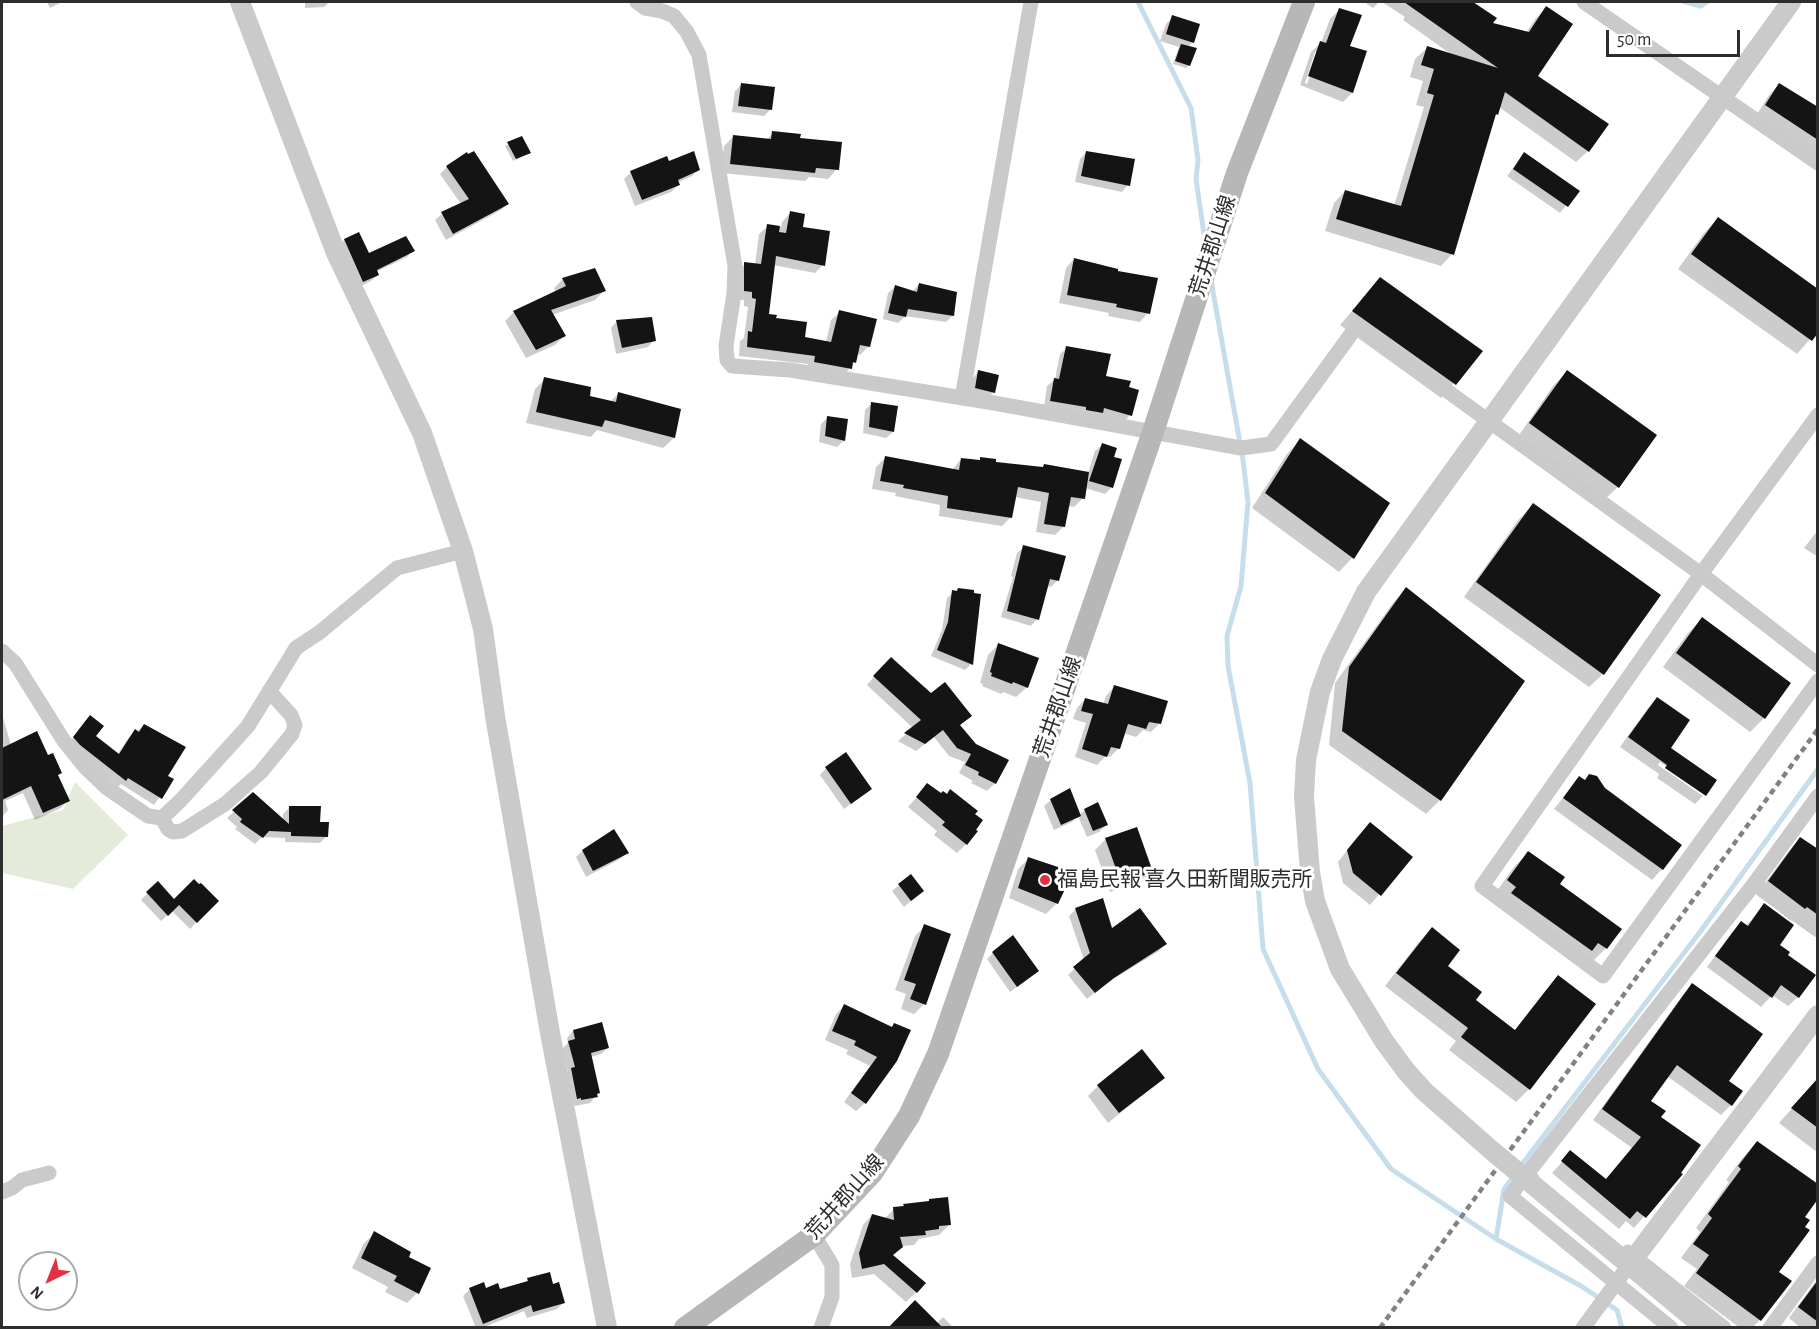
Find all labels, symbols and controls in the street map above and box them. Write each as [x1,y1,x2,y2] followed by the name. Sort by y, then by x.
[1609,18,1742,56] scale bar
[1617,31,1651,49] text: 50 m
[1185,192,1241,300] street label: 荒井郡山線
[1029,653,1087,761] street label: 荒井郡山線
[1057,867,1312,893] place label: 福島民報 喜久田新聞販売所
[1038,873,1052,887] marker: 福島民報 喜久田新聞販売所
[801,1150,889,1244] street label: 荒井郡山線
[18,1251,78,1311] north arrow
[28,1283,47,1302] text: N

